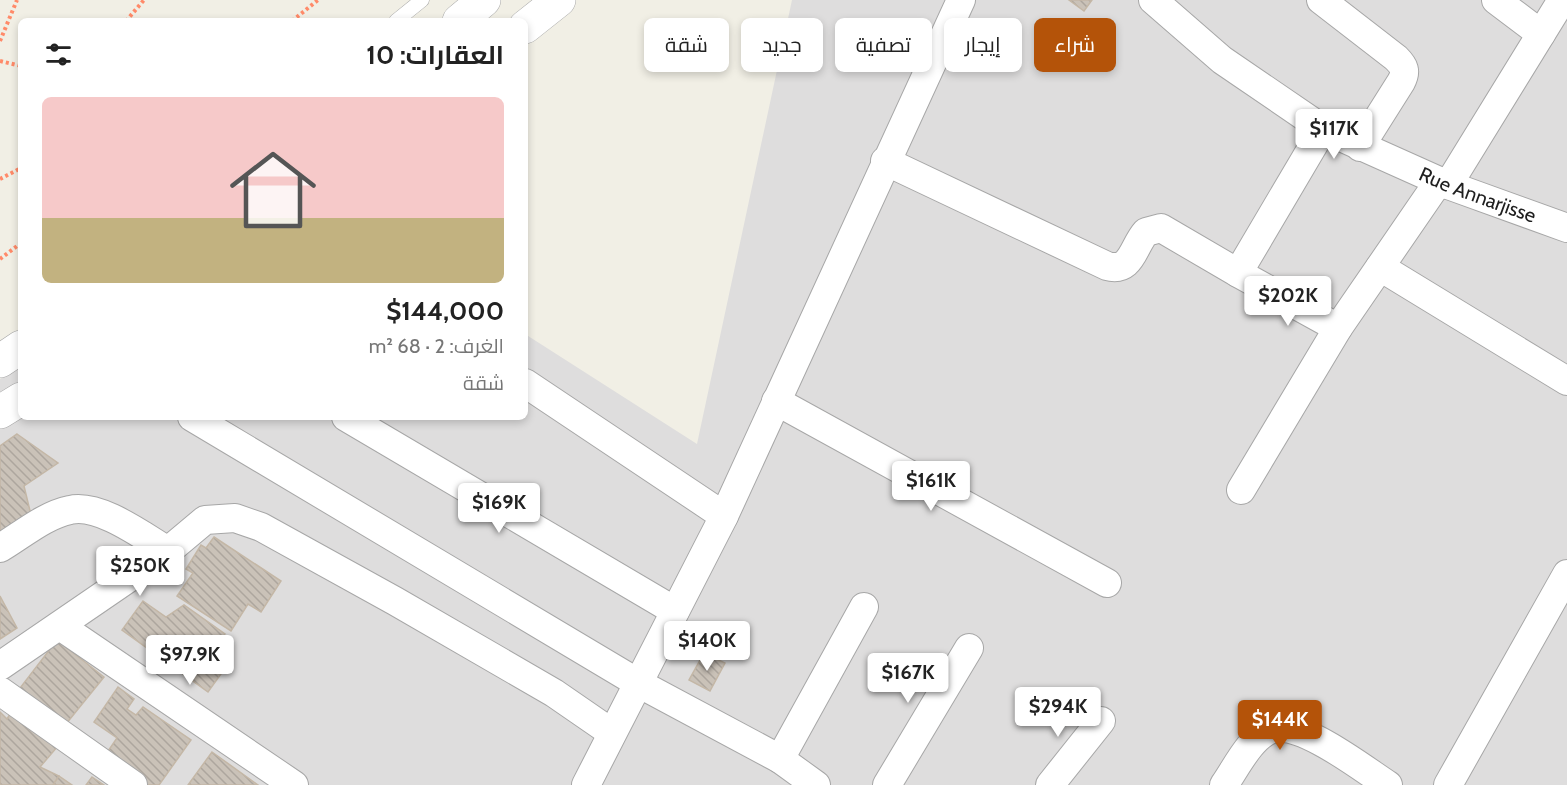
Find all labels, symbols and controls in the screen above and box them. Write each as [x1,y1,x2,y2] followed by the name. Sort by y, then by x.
[644,18,729,72] chip: شقة
[741,18,823,72] chip: جديد
[835,18,932,72] chip: تصفية
[944,18,1022,72] chip: إيجار
[1034,18,1116,72] chip: شراء
[42,38,75,71] icon: filters
[366,39,504,71] text: العقارات: 10
[1292,109,1376,160] pin: $117K
[1309,116,1359,140] text: $117K
[219,136,327,244] icon: home
[1416,162,1539,228] street label: Rue Annarjisse
[1246,276,1330,327] pin: $202K
[1258,283,1318,307] text: $202K
[386,295,504,327] text: $144,000
[369,334,504,358] text: الغرف: 2 · 68 m²
[463,371,504,395] text: شقة
[889,461,973,512] pin: $161K
[906,468,956,492] text: $161K
[457,483,541,534] pin: $169K
[472,490,526,514] text: $169K
[98,546,182,597] pin: $250K
[110,553,170,577] text: $250K
[665,621,749,672] pin: $140K
[678,628,736,652] text: $140K
[141,635,239,686] pin: $97.9K
[160,642,220,666] text: $97.9K
[866,653,950,704] pin: $167K
[882,660,934,684] text: $167K
[1016,687,1100,738] pin: $294K
[1029,694,1087,718] text: $294K
[1238,700,1322,751] pin: $144K
[1252,707,1308,731] text: $144K

